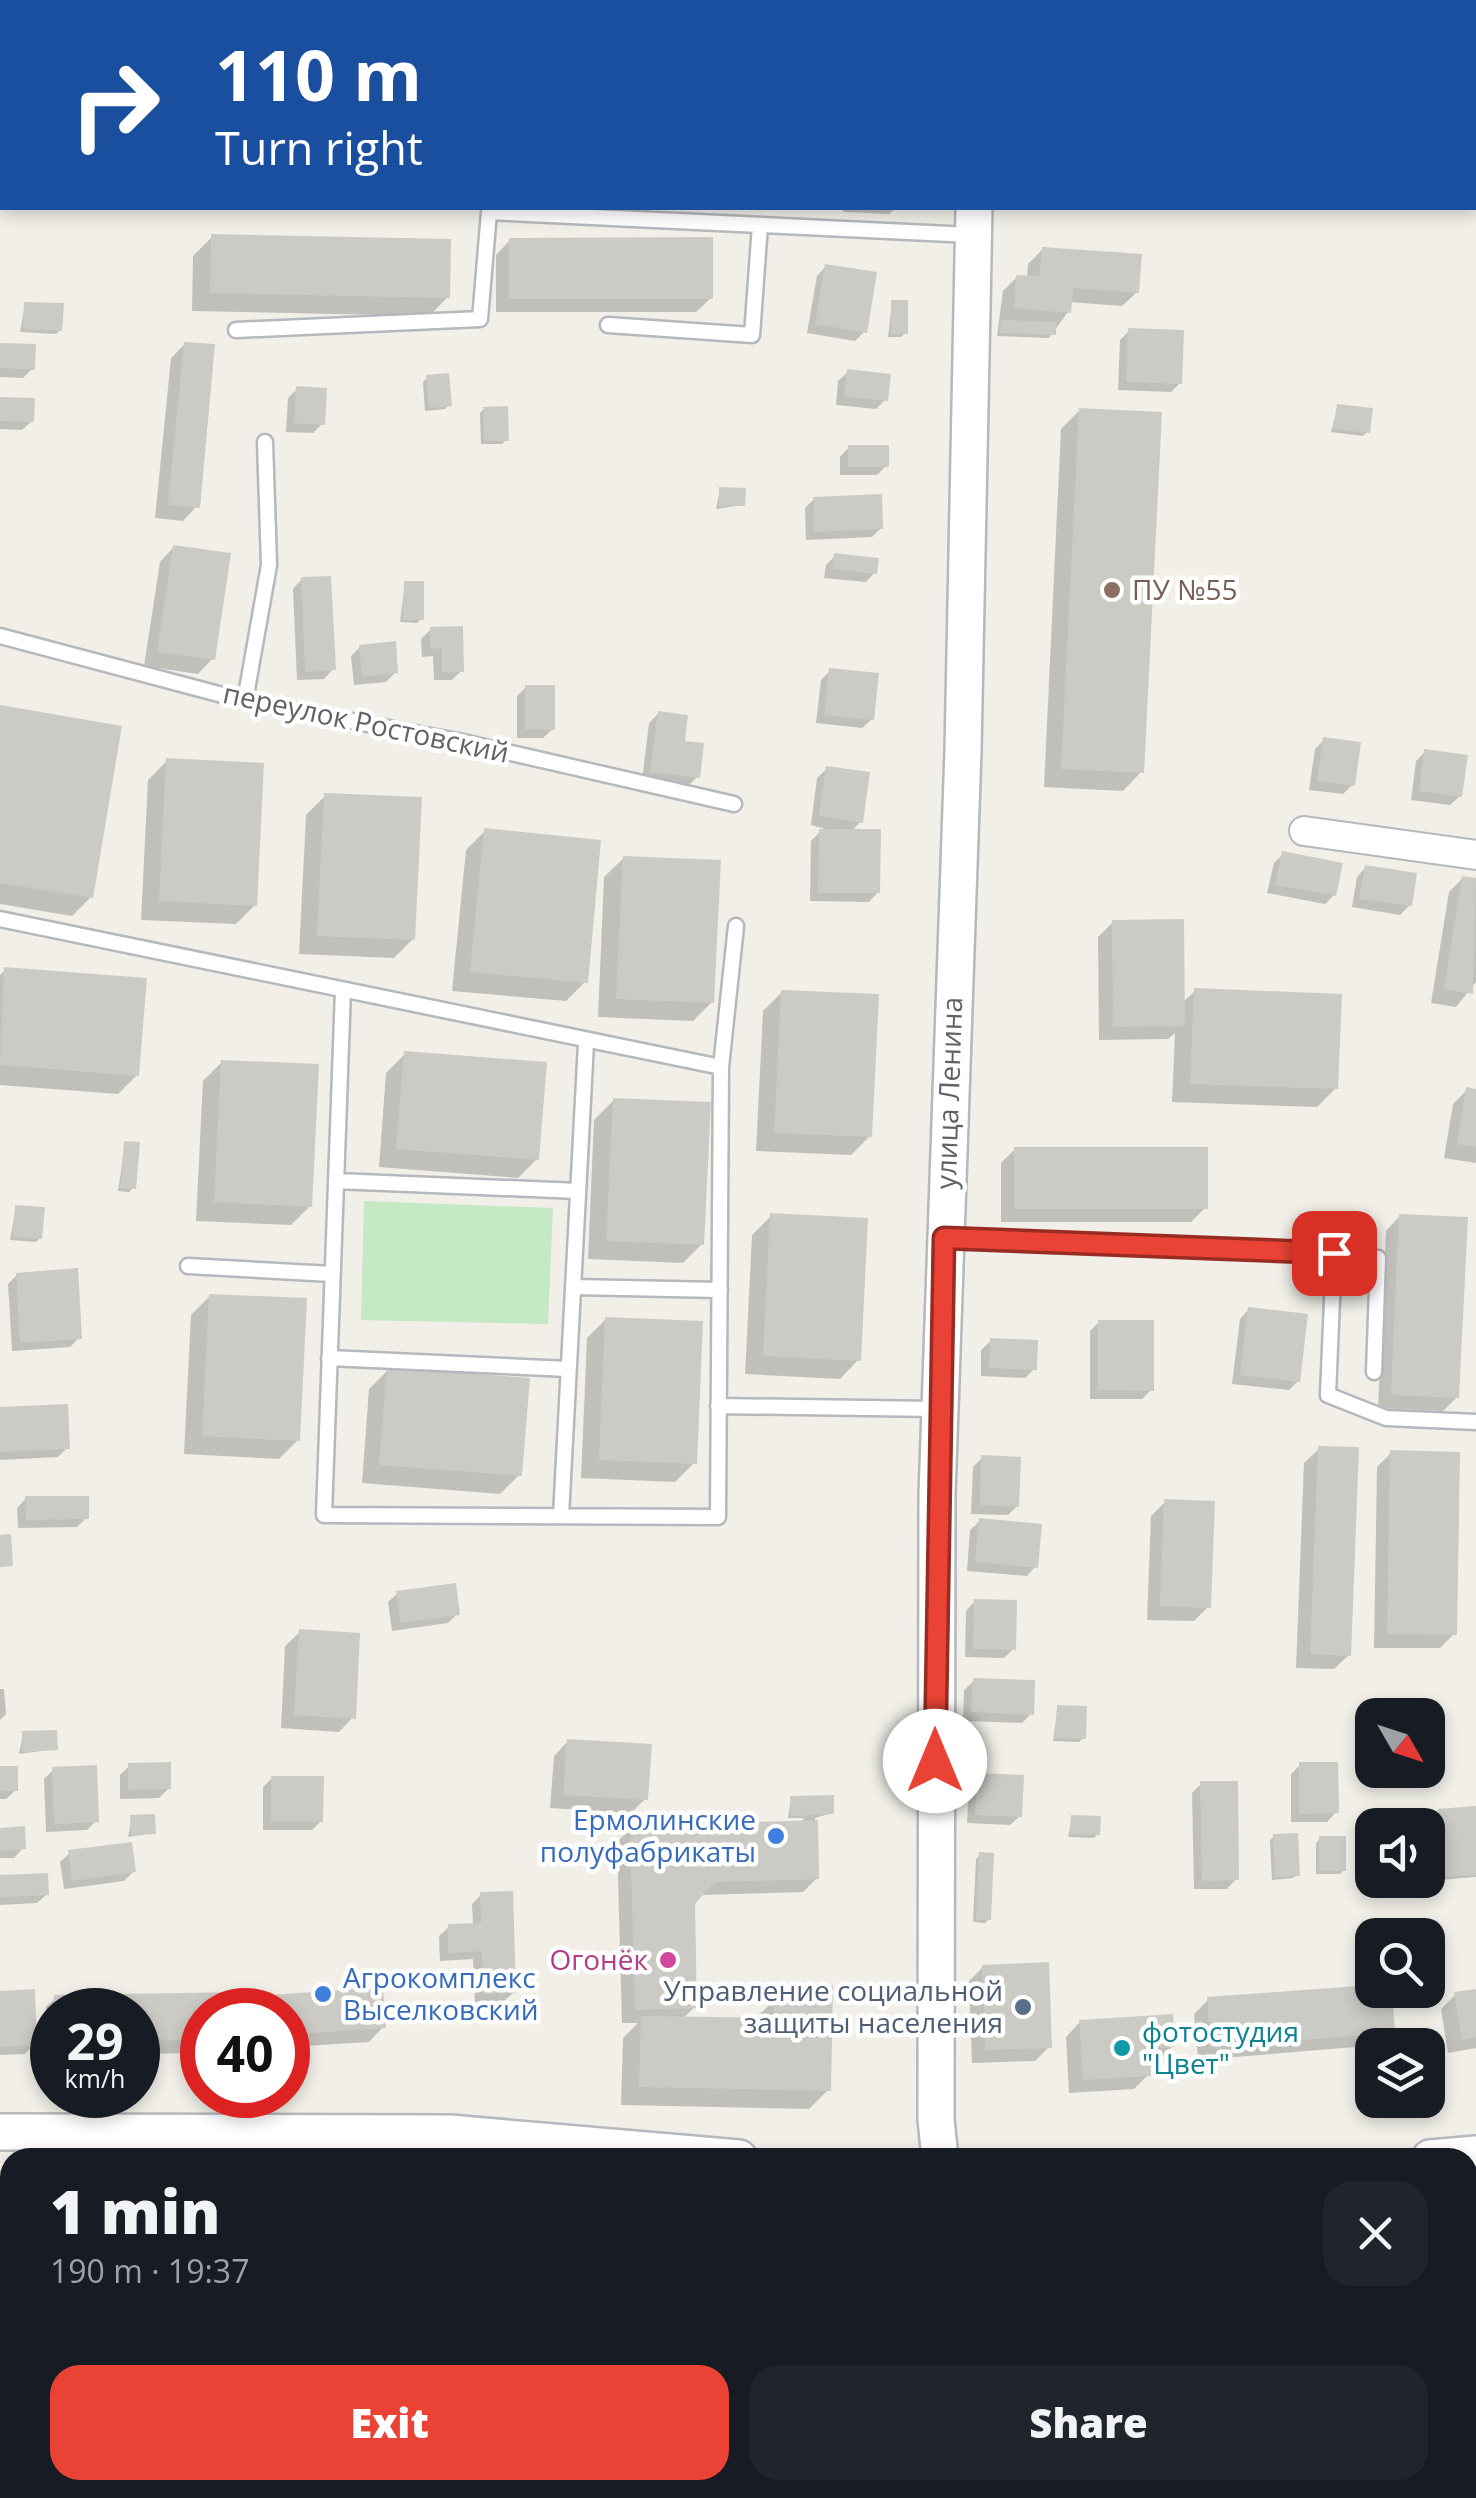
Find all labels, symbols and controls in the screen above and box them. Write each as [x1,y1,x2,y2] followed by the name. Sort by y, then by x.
[215,26,422,122] text: 110 m
[50,40,180,170] icon: right
[215,117,423,178] text: Turn right
[1132,570,1238,608] place label: ПУ №55
[1101,579,1123,601] marker: ПУ №55
[220,673,513,771] street label: переулок Ростовский
[926,996,970,1190] street label: улица Ленина
[1292,1211,1377,1296] pin
[1307,1226,1362,1281] icon: arrive
[1355,1698,1445,1788] north arrow
[1355,1698,1445,2118] map controls
[883,1709,987,1813] position arrow
[540,1800,756,1870] place label: Ермолинские полуфабрикаты
[1355,1808,1445,1898] button: sound
[765,1825,787,1847] marker: Ермолинские полуфабрикаты
[1355,1918,1445,2008] button: search
[549,1940,649,1978] place label: Огонёк
[657,1949,679,1971] marker: Огонёк
[343,1958,539,2028] place label: Агрокомплекс Выселковский
[663,1971,1003,2041] place label: Управление социальной защиты населения
[312,1983,334,2005] marker: Агрокомплекс Выселковский
[180,1988,310,2118] speed limit sign: 40
[1012,1996,1034,2018] marker: Управление социальной защиты населения
[66,2007,124,2075] text: 29
[1142,2012,1299,2082] place label: фотостудия "Цвет"
[1355,2028,1445,2118] button: layers
[1111,2037,1133,2059] marker: фотостудия "Цвет"
[65,2061,125,2095] text: km/h
[50,2170,220,2252] text: 1 min
[1323,2181,1428,2286] button: close
[50,2249,249,2292] text: 190 m · 19:37
[50,2365,729,2480] button: Exit
[749,2365,1428,2480] button: Share

